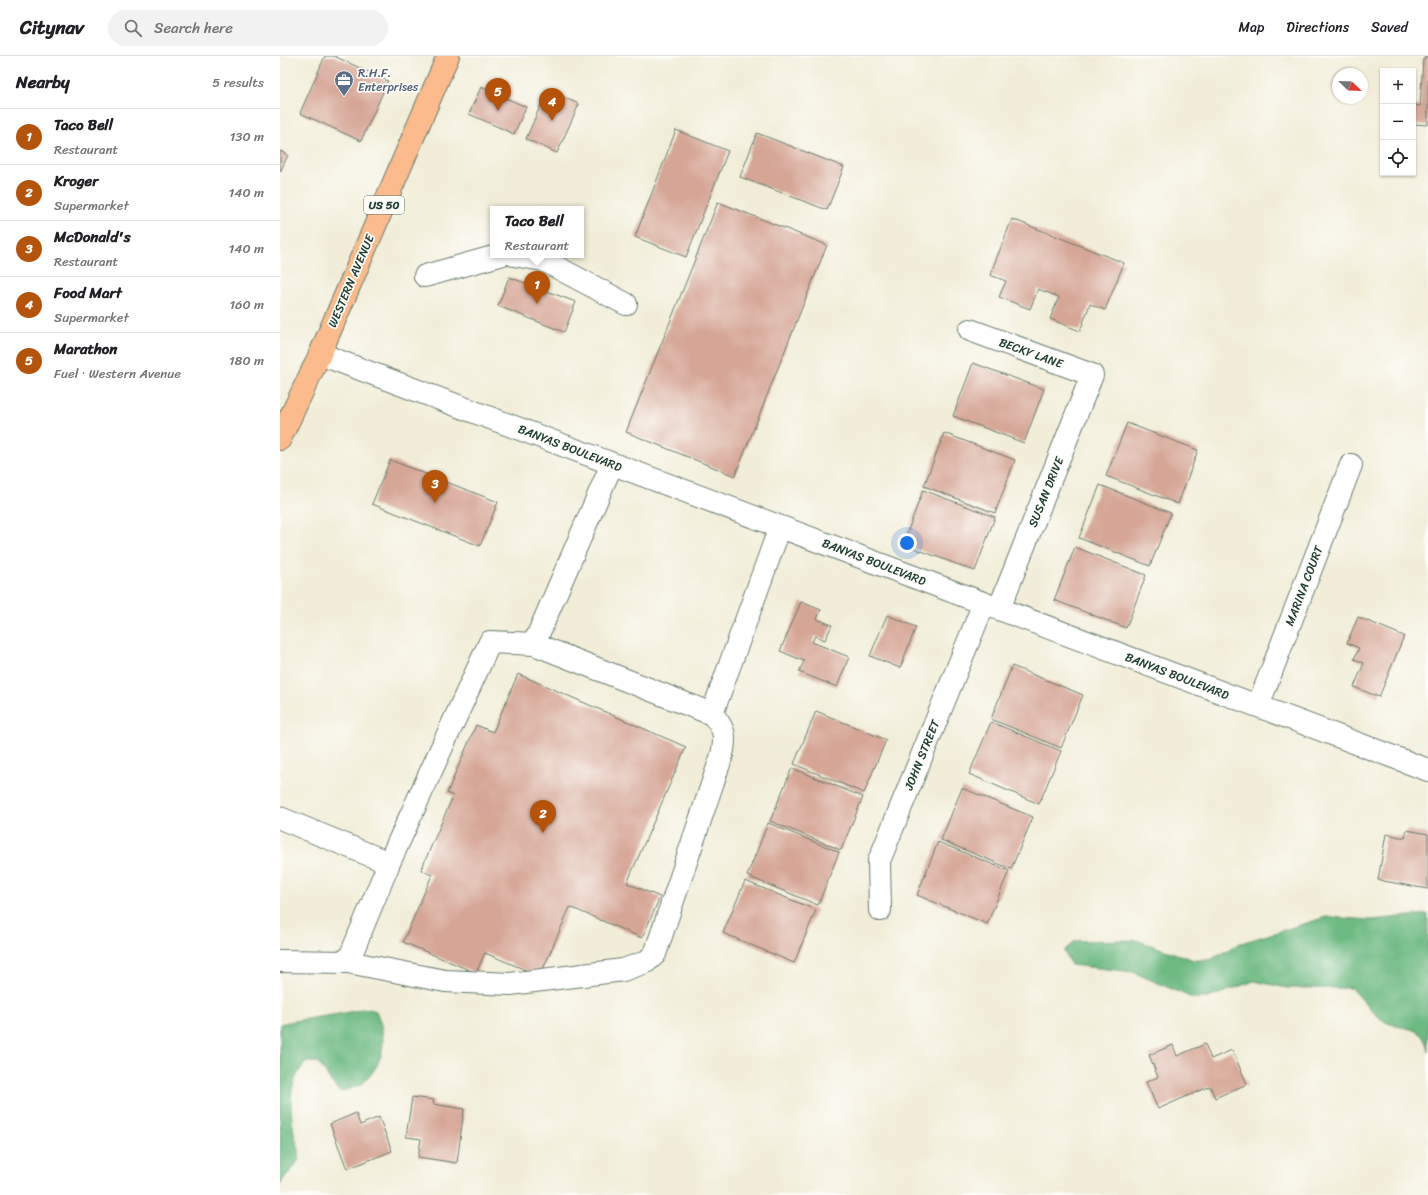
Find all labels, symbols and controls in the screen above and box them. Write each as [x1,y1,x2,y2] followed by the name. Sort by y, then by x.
[108,10,388,46] search box
[20,11,84,44] text: Citynav
[154,15,233,41] text: Search here
[1238,15,1264,40] text: Map
[1286,15,1349,40] text: Directions
[1371,15,1408,40] text: Saved
[122,17,144,39] icon: search
[358,62,419,98] place label: R.H.F. Enterprises
[16,67,70,97] text: Nearby
[1332,68,1368,104] north arrow
[1380,68,1416,176] map controls
[1380,68,1416,104] button: +
[333,69,355,97] office icon: R.H.F. Enterprises
[212,71,264,94] text: 5 results
[485,78,511,111] pin: 5
[539,88,565,121] pin: 4
[1380,104,1416,140] button: −
[54,112,113,138] text: Taco Bell
[26,125,32,148] text: 1
[230,125,264,148] text: 130 m
[54,138,118,161] text: Restaurant
[1380,140,1416,176] button: locate
[54,168,98,194] text: Kroger
[25,181,33,204] text: 2
[229,181,264,204] text: 140 m
[54,194,129,217] text: Supermarket
[364,196,404,214] road number: US 50
[490,206,584,258] popup
[505,208,564,234] text: Taco Bell
[54,224,131,250] text: McDonald's
[321,230,381,331] street label: WESTERN AVENUE
[505,234,569,257] text: Restaurant
[25,237,33,260] text: 3
[229,237,264,260] text: 140 m
[54,250,118,273] text: Restaurant
[524,271,550,304] pin: 1
[54,280,122,306] text: Food Mart
[25,293,33,316] text: 4
[229,293,264,316] text: 160 m
[54,306,129,329] text: Supermarket
[996,331,1067,375] street label: BECKY LANE
[54,336,117,362] text: Marathon
[25,349,33,372] text: 5
[229,349,264,372] text: 180 m
[54,362,181,385] text: Fuel · Western Avenue
[515,418,625,478] street label: BANYAS BOULEVARD
[1022,452,1071,531] street label: SUSAN DRIVE
[422,470,448,503] pin: 3
[819,532,929,592] street label: BANYAS BOULEVARD
[897,533,917,553] your location
[1279,542,1330,629] street label: MARINA COURT
[1122,646,1232,706] street label: BANYAS BOULEVARD
[897,715,947,795] street label: JOHN STREET
[530,800,556,833] pin: 2

